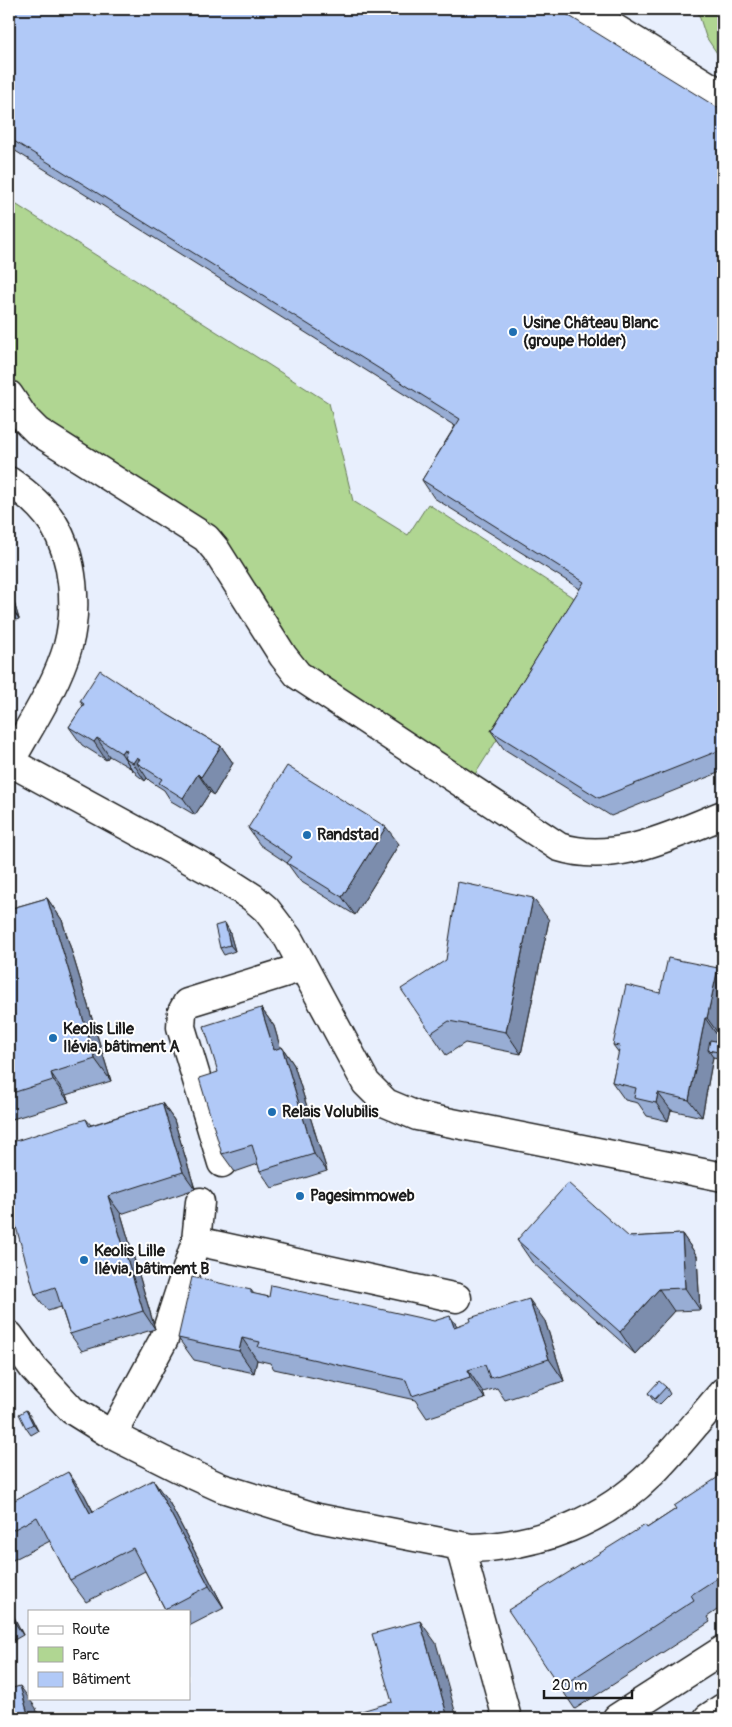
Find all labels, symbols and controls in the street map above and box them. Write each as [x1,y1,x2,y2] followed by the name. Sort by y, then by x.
[523,313,659,351] place label: Usine Château Blanc (groupe Holder)
[507,326,519,338] marker: Usine Château Blanc (groupe Holder)
[317,825,379,845] place label: Randstad
[301,829,313,841] marker: Randstad
[63,1019,180,1057] place label: Keolis Lille Ilévia, bâtiment A
[47,1032,59,1044] marker: Keolis Lille Ilévia, bâtiment A
[282,1102,379,1122] place label: Relais Volubilis
[266,1106,278,1118] marker: Relais Volubilis
[310,1186,415,1206] place label: Pagesimmoweb
[294,1190,306,1202] marker: Pagesimmoweb
[94,1241,209,1279] place label: Keolis Lille Ilévia, bâtiment B
[78,1254,90,1266] marker: Keolis Lille Ilévia, bâtiment B
[28,1610,190,1700] legend
[72,1620,110,1639] text: Route
[72,1646,100,1665] text: Parc
[544,1667,632,1699] scale bar
[72,1670,132,1689] text: Bâtiment
[552,1676,587,1695] text: 20 m

